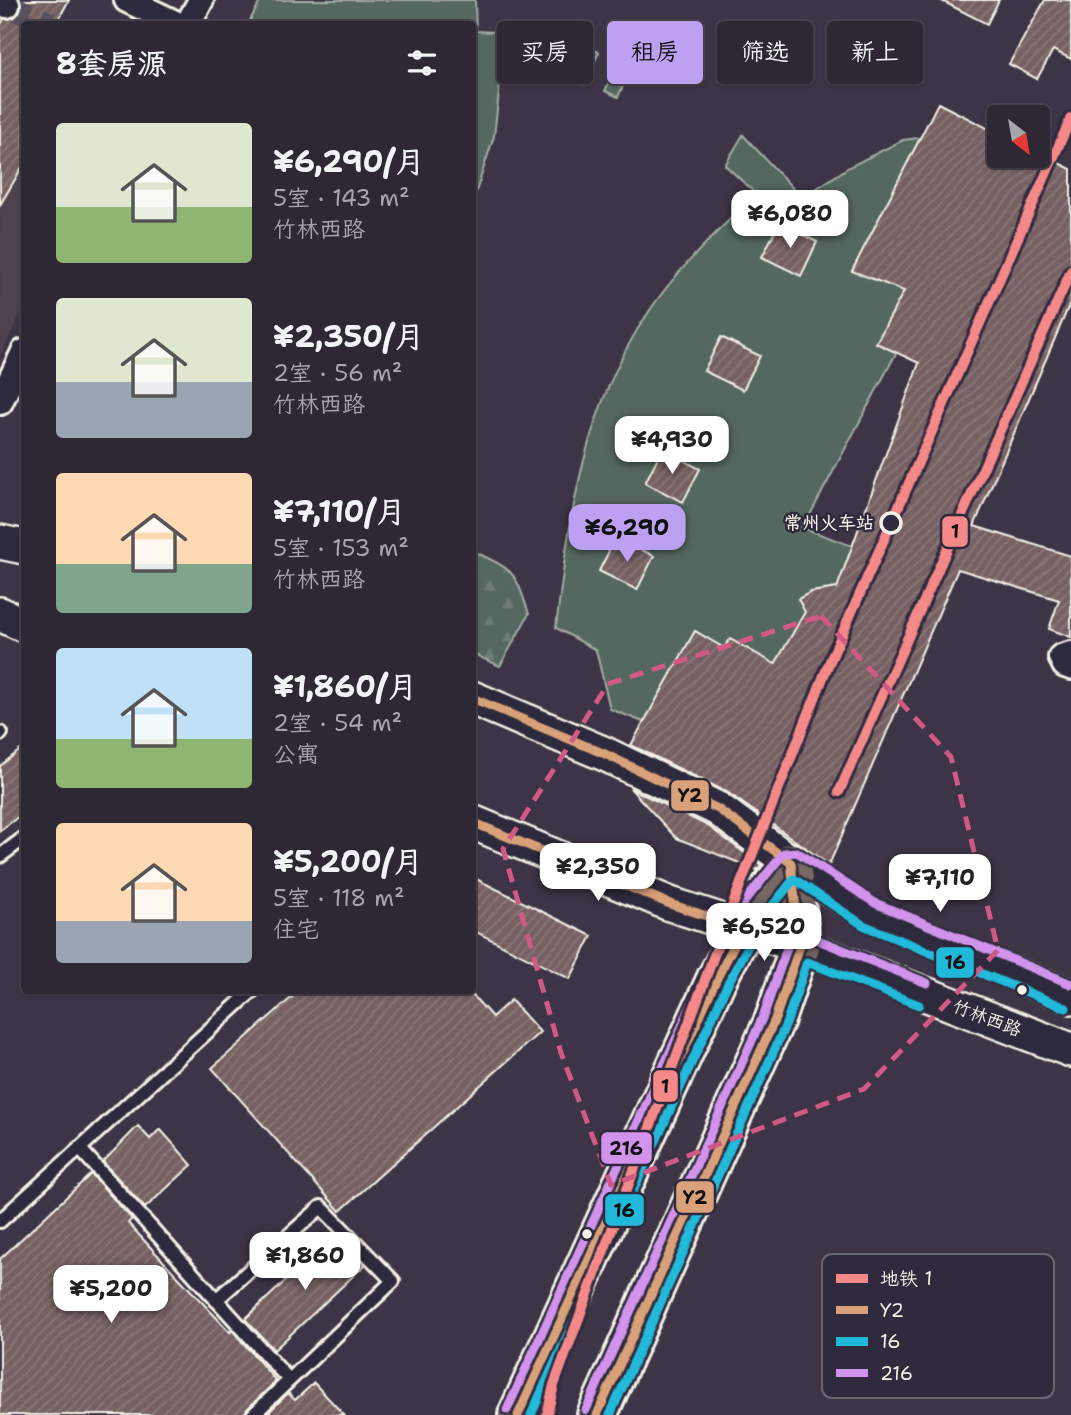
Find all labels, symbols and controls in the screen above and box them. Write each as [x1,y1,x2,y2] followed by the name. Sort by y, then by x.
[497,21,593,84] chip: 买房
[607,21,703,84] chip: 租房
[717,21,813,84] chip: 筛选
[827,21,923,84] chip: 新上
[56,43,167,84] text: 8套房源
[403,44,441,82] icon: filters
[987,105,1050,168] north arrow
[987,105,1050,168] map controls
[273,141,425,182] text: ¥6,290/月
[112,151,196,235] icon: home
[273,183,410,213] text: 5室 · 143 m²
[733,190,847,250] pin: ¥6,080
[747,198,833,228] text: ¥6,080
[273,214,365,244] text: 竹林西路
[273,316,424,357] text: ¥2,350/月
[112,326,196,410] icon: home
[273,358,402,388] text: 2室 · 56 m²
[273,389,365,419] text: 竹林西路
[615,416,729,476] pin: ¥4,930
[631,424,713,454] text: ¥4,930
[273,491,406,532] text: ¥7,110/月
[112,501,196,585] icon: home
[570,504,684,564] pin: ¥6,290
[784,511,874,535] place label: 常州火车站
[585,512,669,542] text: ¥6,290
[880,512,902,534] marker: 常州火车站
[941,515,969,548] line badge: 1
[951,519,959,544] text: 1
[273,533,409,563] text: 5室 · 153 m²
[273,564,365,594] text: 竹林西路
[273,666,417,707] text: ¥1,860/月
[112,676,196,760] icon: home
[273,708,402,738] text: 2室 · 54 m²
[273,739,319,769] text: 公寓
[670,779,710,812] line badge: Y2
[678,783,702,808] text: Y2
[273,841,423,882] text: ¥5,200/月
[541,844,655,903] pin: ¥2,350
[112,851,196,935] icon: home
[556,851,640,881] text: ¥2,350
[883,855,997,914] pin: ¥7,110
[905,862,975,892] text: ¥7,110
[273,883,405,913] text: 5室 · 118 m²
[707,904,821,963] pin: ¥6,520
[722,911,806,941] text: ¥6,520
[273,914,319,944] text: 住宅
[935,946,975,979] line badge: 16
[944,950,966,975] text: 16
[1015,983,1029,997] unlabelled marker
[949,994,1025,1042] street label: 竹林西路
[652,1069,679,1103] line badge: 1
[661,1074,669,1099] text: 1
[600,1131,653,1165] line badge: 216
[609,1136,643,1161] text: 216
[675,1180,715,1214] line badge: Y2
[683,1185,707,1210] text: Y2
[604,1193,645,1227] line badge: 16
[613,1198,635,1223] text: 16
[580,1227,594,1241] unlabelled marker
[248,1232,362,1292] pin: ¥1,860
[265,1240,345,1270] text: ¥1,860
[822,1254,1054,1398] legend
[54,1266,168,1325] pin: ¥5,200
[880,1266,932,1291] text: 地铁 1
[69,1273,153,1303] text: ¥5,200
[880,1298,904,1323] text: Y2
[880,1329,901,1354] text: 16
[880,1361,913,1386] text: 216

